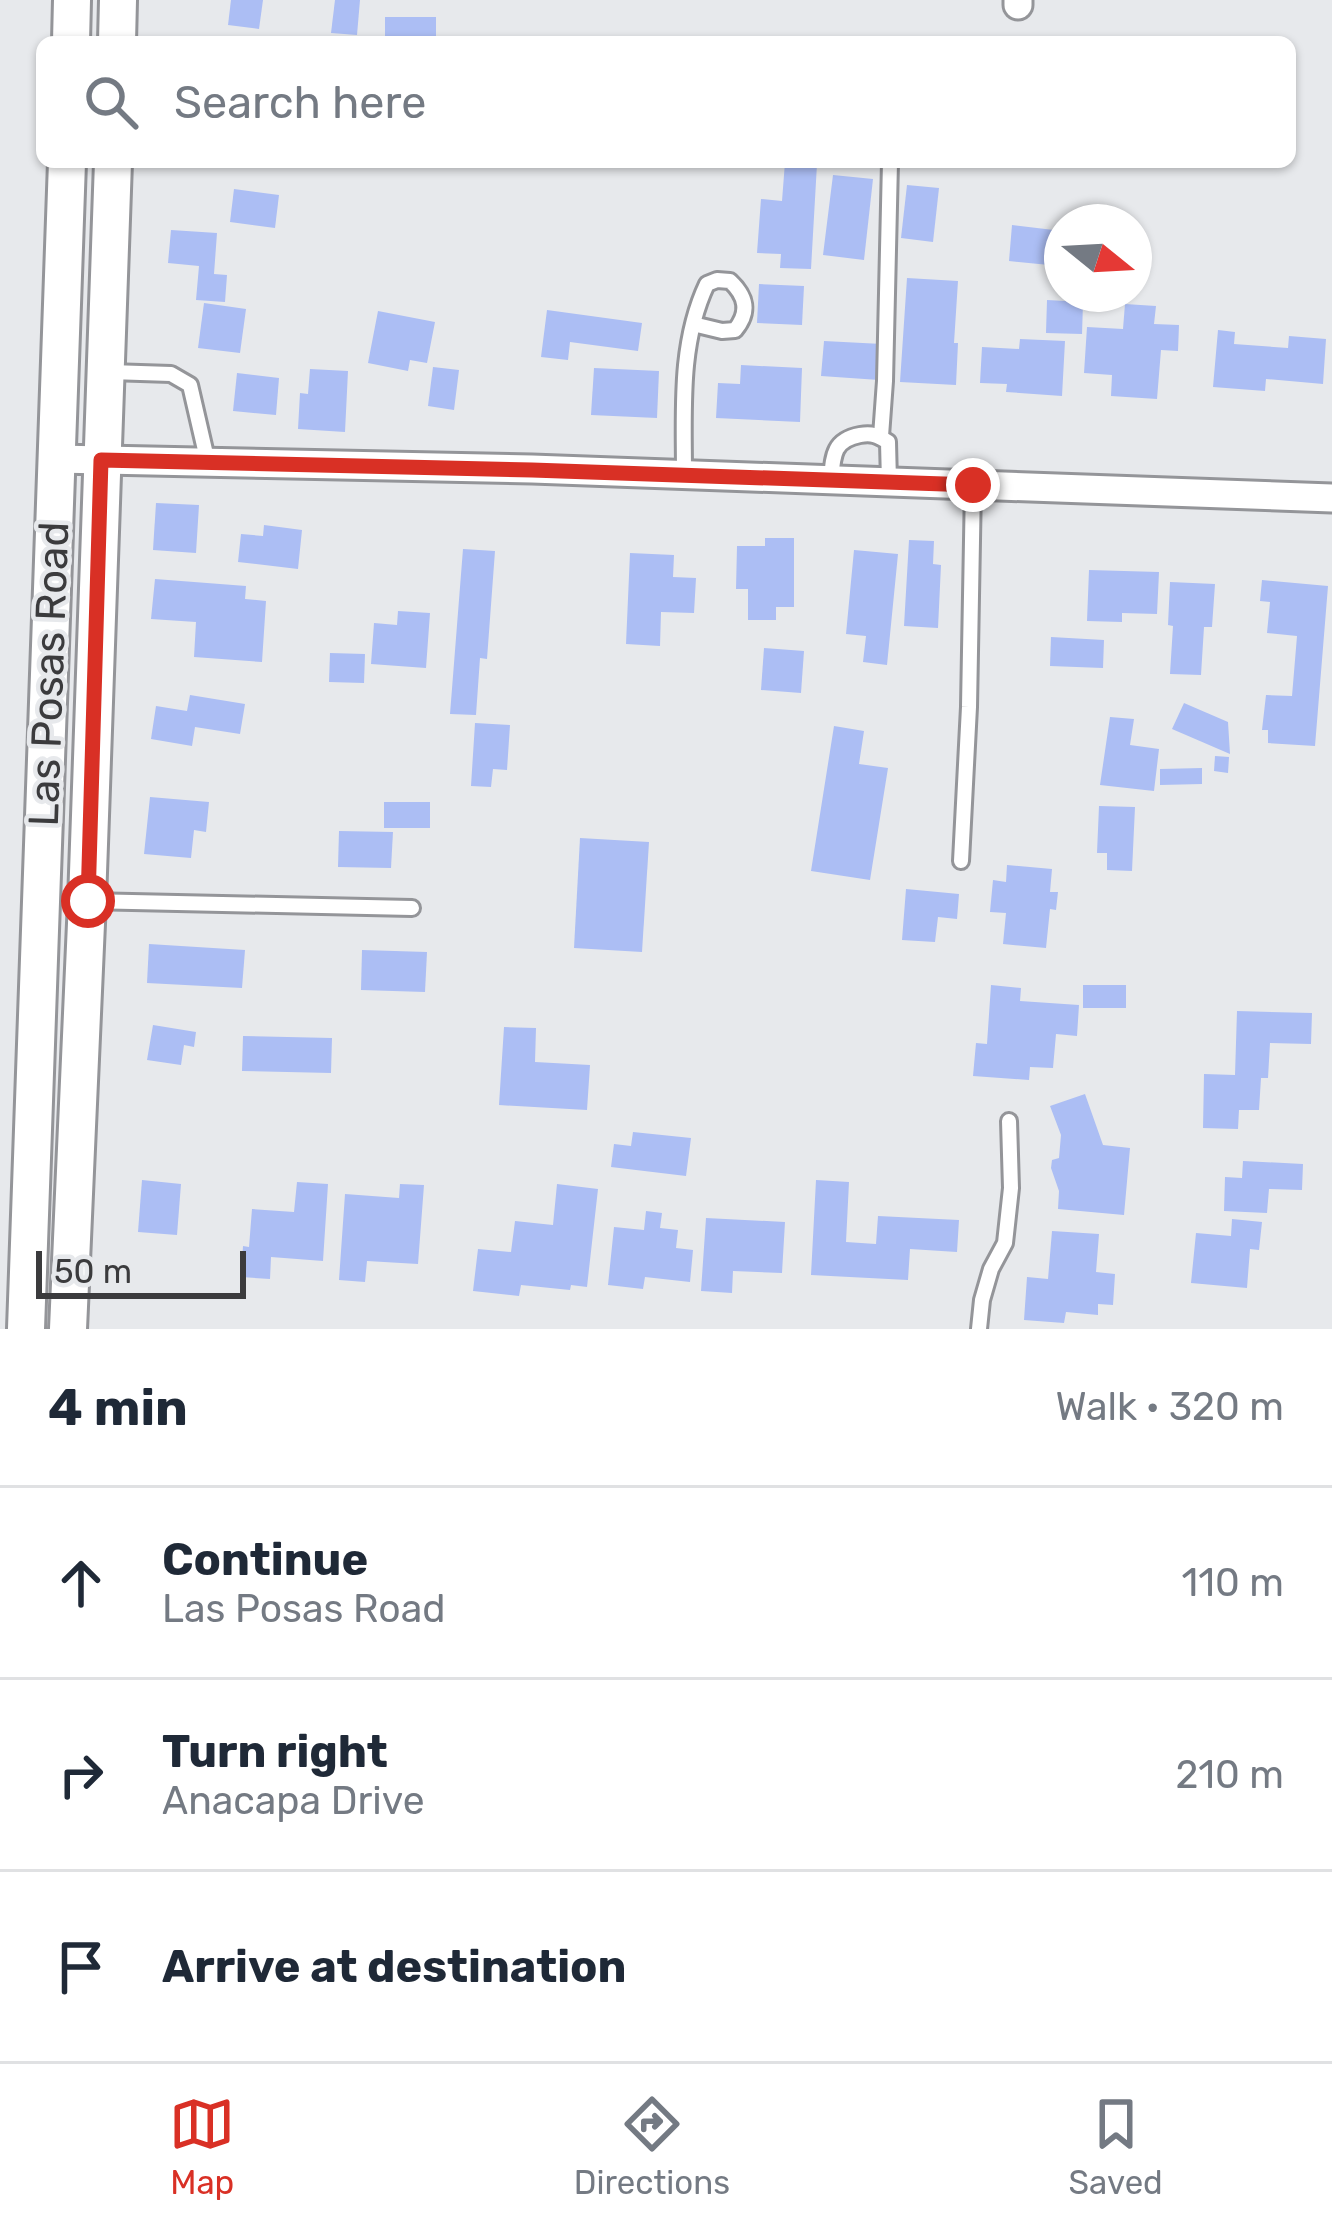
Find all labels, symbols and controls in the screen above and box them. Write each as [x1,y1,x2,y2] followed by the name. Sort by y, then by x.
[36,36,1296,168] search box
[78,69,144,135] icon: search
[174,76,426,129] text: Search here
[1044,204,1152,312] north arrow
[946,458,1000,512] route end
[19,521,79,827] street label: Las Posas Road
[61,874,115,928] route start
[36,1245,246,1298] scale bar
[54,1252,132,1291] text: 50 m
[48,1377,188,1438] text: 4 min
[1056,1384,1284,1430] text: Walk · 320 m
[162,1533,368,1586] text: Continue
[48,1550,114,1616] icon: ahead
[1182,1560,1284,1606] text: 110 m
[162,1586,445,1632] text: Las Posas Road
[162,1725,388,1778] text: Turn right
[48,1742,114,1808] icon: right
[1175,1752,1284,1798] text: 210 m
[162,1778,425,1824] text: Anacapa Drive
[48,1934,114,2000] icon: arrive
[162,1940,627,1993] text: Arrive at destination
[169,2091,235,2202] tab: Map
[574,2091,730,2202] tab: Directions
[1069,2091,1163,2202] tab: Saved

